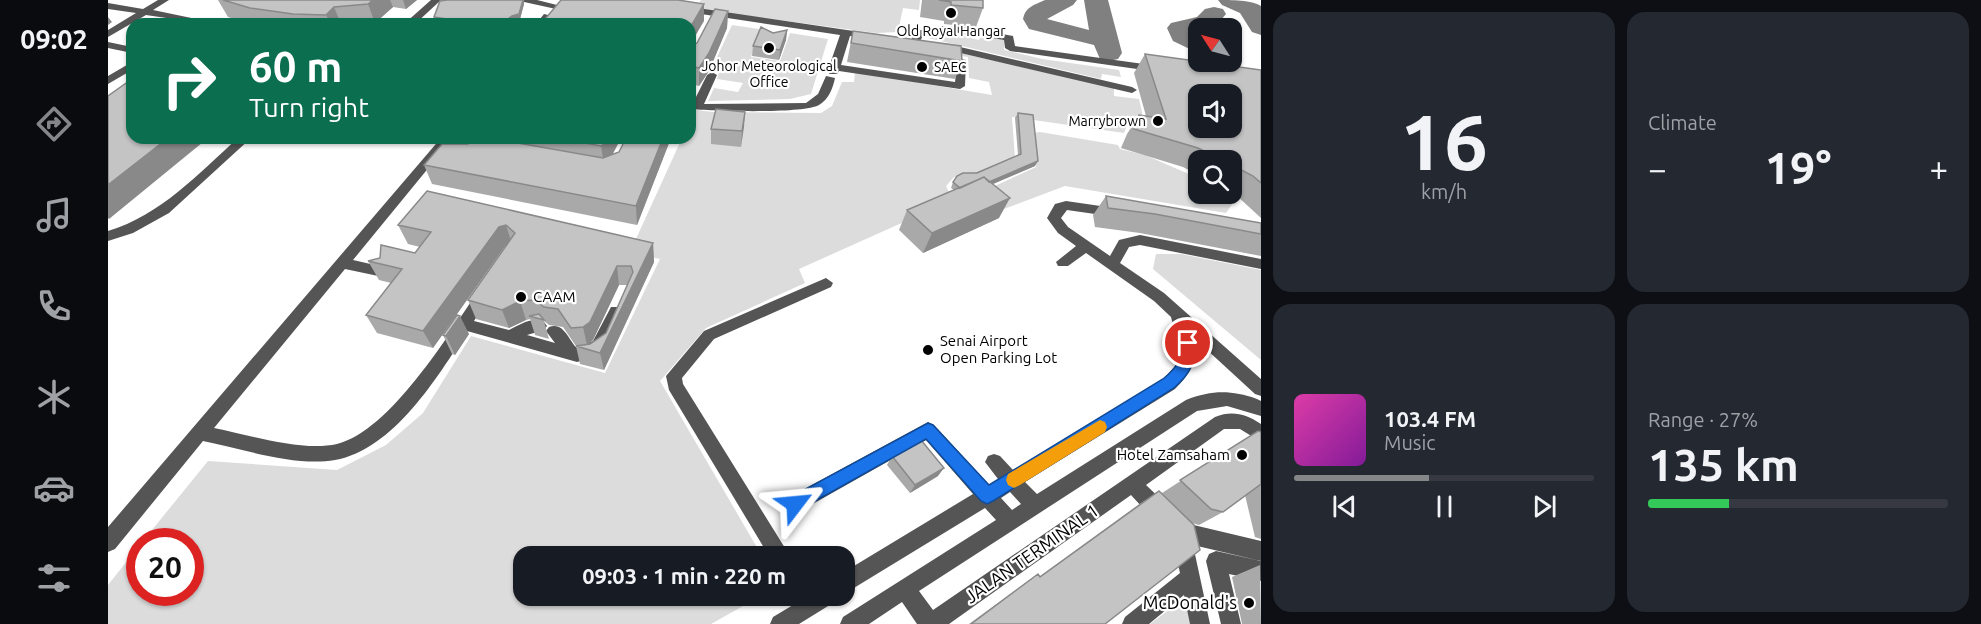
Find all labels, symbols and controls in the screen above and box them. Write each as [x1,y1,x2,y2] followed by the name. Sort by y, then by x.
[944,6,958,20] marker: Old Royal Hangar
[1188,18,1242,72] north arrow
[1188,18,1242,204] map controls
[896,23,1006,39] place label: Old Royal Hangar
[20,24,88,54] text: 09:02
[762,41,776,55] marker: Johor Meteorological Office
[150,42,228,120] icon: right
[249,43,343,90] text: 60 m
[701,58,837,90] place label: Johor Meteorological Office
[934,59,967,75] place label: SAEC
[915,60,929,74] marker: SAEC
[1188,84,1242,138] button: sound
[249,92,369,122] text: Turn right
[1400,97,1488,185] text: 16
[33,103,75,145] icon: directions
[1648,111,1717,134] text: Climate
[1068,113,1146,129] place label: Marrybrown
[1151,114,1165,128] marker: Marrybrown
[1765,142,1831,193] text: 19°
[1188,150,1242,204] button: search
[1648,150,1667,187] text: −
[1929,150,1948,187] text: +
[1421,180,1467,203] text: km/h
[33,194,75,236] icon: music
[33,285,75,327] icon: phone
[533,288,576,305] place label: CAAM
[514,290,528,304] marker: CAAM
[1162,317,1213,368] pin
[1171,326,1204,359] icon: arrive
[940,332,1057,366] place label: Senai Airport Open Parking Lot
[921,343,935,357] marker: Senai Airport Open Parking Lot
[33,376,75,418] icon: climate
[1384,406,1476,431] text: 103.4 FM
[1648,408,1758,431] text: Range · 27%
[1384,431,1436,454] text: Music
[1648,439,1799,490] text: 135 km
[1117,446,1230,463] place label: Hotel Zamsaham
[1235,448,1249,462] marker: Hotel Zamsaham
[33,467,75,509] icon: car
[763,472,827,536] position arrow
[1328,490,1361,523] icon: previous
[1428,490,1461,523] icon: pause
[1528,490,1561,523] icon: next
[961,500,1102,607] street label: JALAN TERMINAL 1
[126,528,204,606] speed limit sign: 20
[33,557,75,599] icon: filters
[582,563,786,588] text: 09:03 · 1 min · 220 m
[1143,592,1237,612] place label: McDonald's
[1242,596,1256,610] marker: McDonald's

